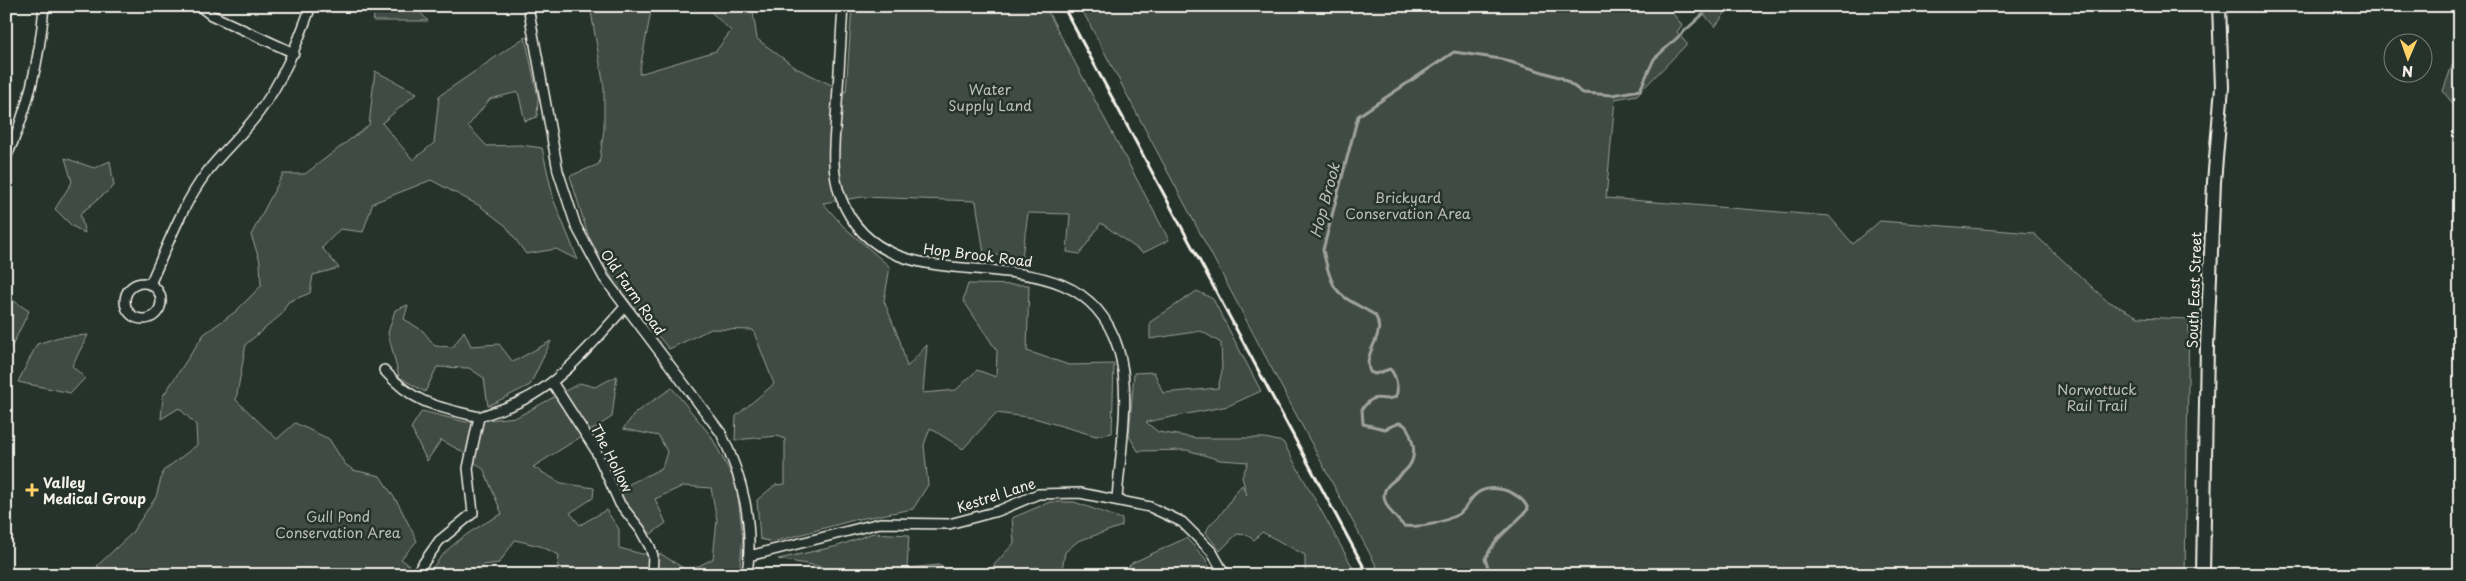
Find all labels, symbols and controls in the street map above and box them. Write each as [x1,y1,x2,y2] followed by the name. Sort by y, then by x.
[2384,32,2434,82] north arrow
[2402,61,2413,82] text: N
[948,79,1032,116] park label: Water Supply Land
[1303,159,1345,240] water label: Hop Brook
[1345,187,1471,224] park label: Brickyard Conservation Area
[2181,231,2207,349] street label: South East Street
[922,238,1034,272] street label: Hop Brook Road
[596,245,670,339] street label: Old Farm Road
[2057,379,2137,416] park label: Norwottuck Rail Trail
[586,420,638,496] street label: The Hollow
[43,472,146,509] place label: Valley Medical Group
[954,472,1038,518] street label: Kestrel Lane
[25,483,39,497] marker: Valley Medical Group
[275,506,401,543] park label: Gull Pond Conservation Area

